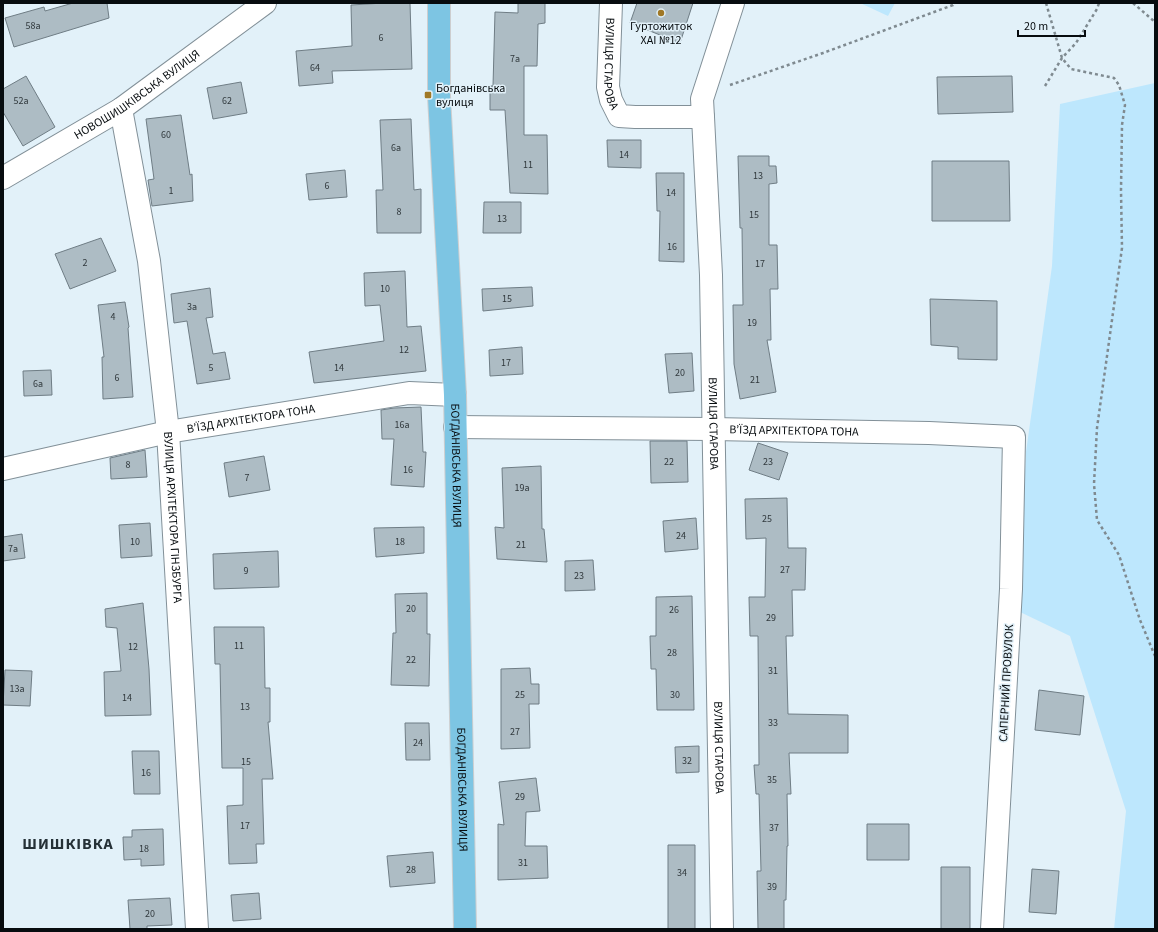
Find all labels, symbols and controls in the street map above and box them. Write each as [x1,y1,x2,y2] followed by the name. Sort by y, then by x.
[656,8,666,18] marker: Гуртожиток ХАІ №12
[1018,12,1085,38] scale bar
[599,17,623,113] street label: ВУЛИЦЯ СТАРОВА
[630,18,692,49] place label: Гуртожиток ХАІ №12
[1024,18,1048,35] text: 20 m
[26,19,40,33] house number: 58а
[379,31,384,45] house number: 6
[71,46,204,144] street label: НОВОШИШКІВСЬКА ВУЛИЦЯ
[510,52,520,66] house number: 7а
[310,61,320,75] house number: 64
[436,80,505,111] place label: Богданівська вулиця
[423,90,433,100] marker: Богданівська вулиця
[14,94,28,108] house number: 52а
[222,94,232,108] house number: 62
[161,128,171,142] house number: 60
[391,141,401,155] house number: 6а
[619,148,629,162] house number: 14
[523,158,533,172] house number: 11
[753,169,763,183] house number: 13
[325,179,330,193] house number: 6
[169,184,174,198] house number: 1
[666,186,676,200] house number: 14
[397,205,402,219] house number: 8
[749,208,759,222] house number: 15
[497,212,507,226] house number: 13
[667,240,677,254] house number: 16
[83,256,88,270] house number: 2
[755,257,765,271] house number: 17
[380,282,390,296] house number: 10
[502,292,512,306] house number: 15
[187,300,197,314] house number: 3а
[111,310,116,324] house number: 4
[747,316,757,330] house number: 19
[399,343,409,357] house number: 12
[501,356,511,370] house number: 17
[209,361,214,375] house number: 5
[334,361,344,375] house number: 14
[675,366,685,380] house number: 20
[115,371,120,385] house number: 6
[750,373,760,387] house number: 21
[33,377,43,391] house number: 6а
[704,377,722,470] street label: ВУЛИЦЯ СТАРОВА
[186,400,317,438] street label: В’ЇЗД АРХІТЕКТОРА ТОНА
[446,403,465,528] street label: БОГДАНІВСЬКА ВУЛИЦЯ
[395,418,409,432] house number: 16а
[729,421,859,441] street label: В’ЇЗД АРХІТЕКТОРА ТОНА
[159,431,186,604] street label: ВУЛИЦЯ АРХІТЕКТОРА ГІНЗБУРГА
[664,455,674,469] house number: 22
[763,455,773,469] house number: 23
[126,458,131,472] house number: 8
[403,463,413,477] house number: 16
[245,471,250,485] house number: 7
[515,481,529,495] house number: 19а
[762,512,772,526] house number: 25
[676,529,686,543] house number: 24
[130,535,140,549] house number: 10
[395,535,405,549] house number: 18
[516,538,526,552] house number: 21
[8,542,18,556] house number: 7а
[780,563,790,577] house number: 27
[244,564,249,578] house number: 9
[574,569,584,583] house number: 23
[406,602,416,616] house number: 20
[669,603,679,617] house number: 26
[766,611,776,625] house number: 29
[995,624,1018,742] street label: САПЕРНИЙ ПРОВУЛОК
[234,639,244,653] house number: 11
[128,640,138,654] house number: 12
[667,646,677,660] house number: 28
[406,653,416,667] house number: 22
[768,664,778,678] house number: 31
[10,682,24,696] house number: 13а
[515,688,525,702] house number: 25
[670,688,680,702] house number: 30
[122,691,132,705] house number: 14
[240,700,250,714] house number: 13
[709,701,728,794] street label: ВУЛИЦЯ СТАРОВА
[768,716,778,730] house number: 33
[510,725,520,739] house number: 27
[452,727,472,852] street label: БОГДАНІВСЬКА ВУЛИЦЯ
[413,736,423,750] house number: 24
[682,754,692,768] house number: 32
[241,755,251,769] house number: 15
[141,766,151,780] house number: 16
[767,773,777,787] house number: 35
[515,790,525,804] house number: 29
[240,819,250,833] house number: 17
[769,821,779,835] house number: 37
[22,833,114,855] district label: ШИШКІВКА
[139,842,149,856] house number: 18
[518,856,528,870] house number: 31
[406,863,416,877] house number: 28
[677,866,687,880] house number: 34
[767,880,777,894] house number: 39
[145,907,155,921] house number: 20

